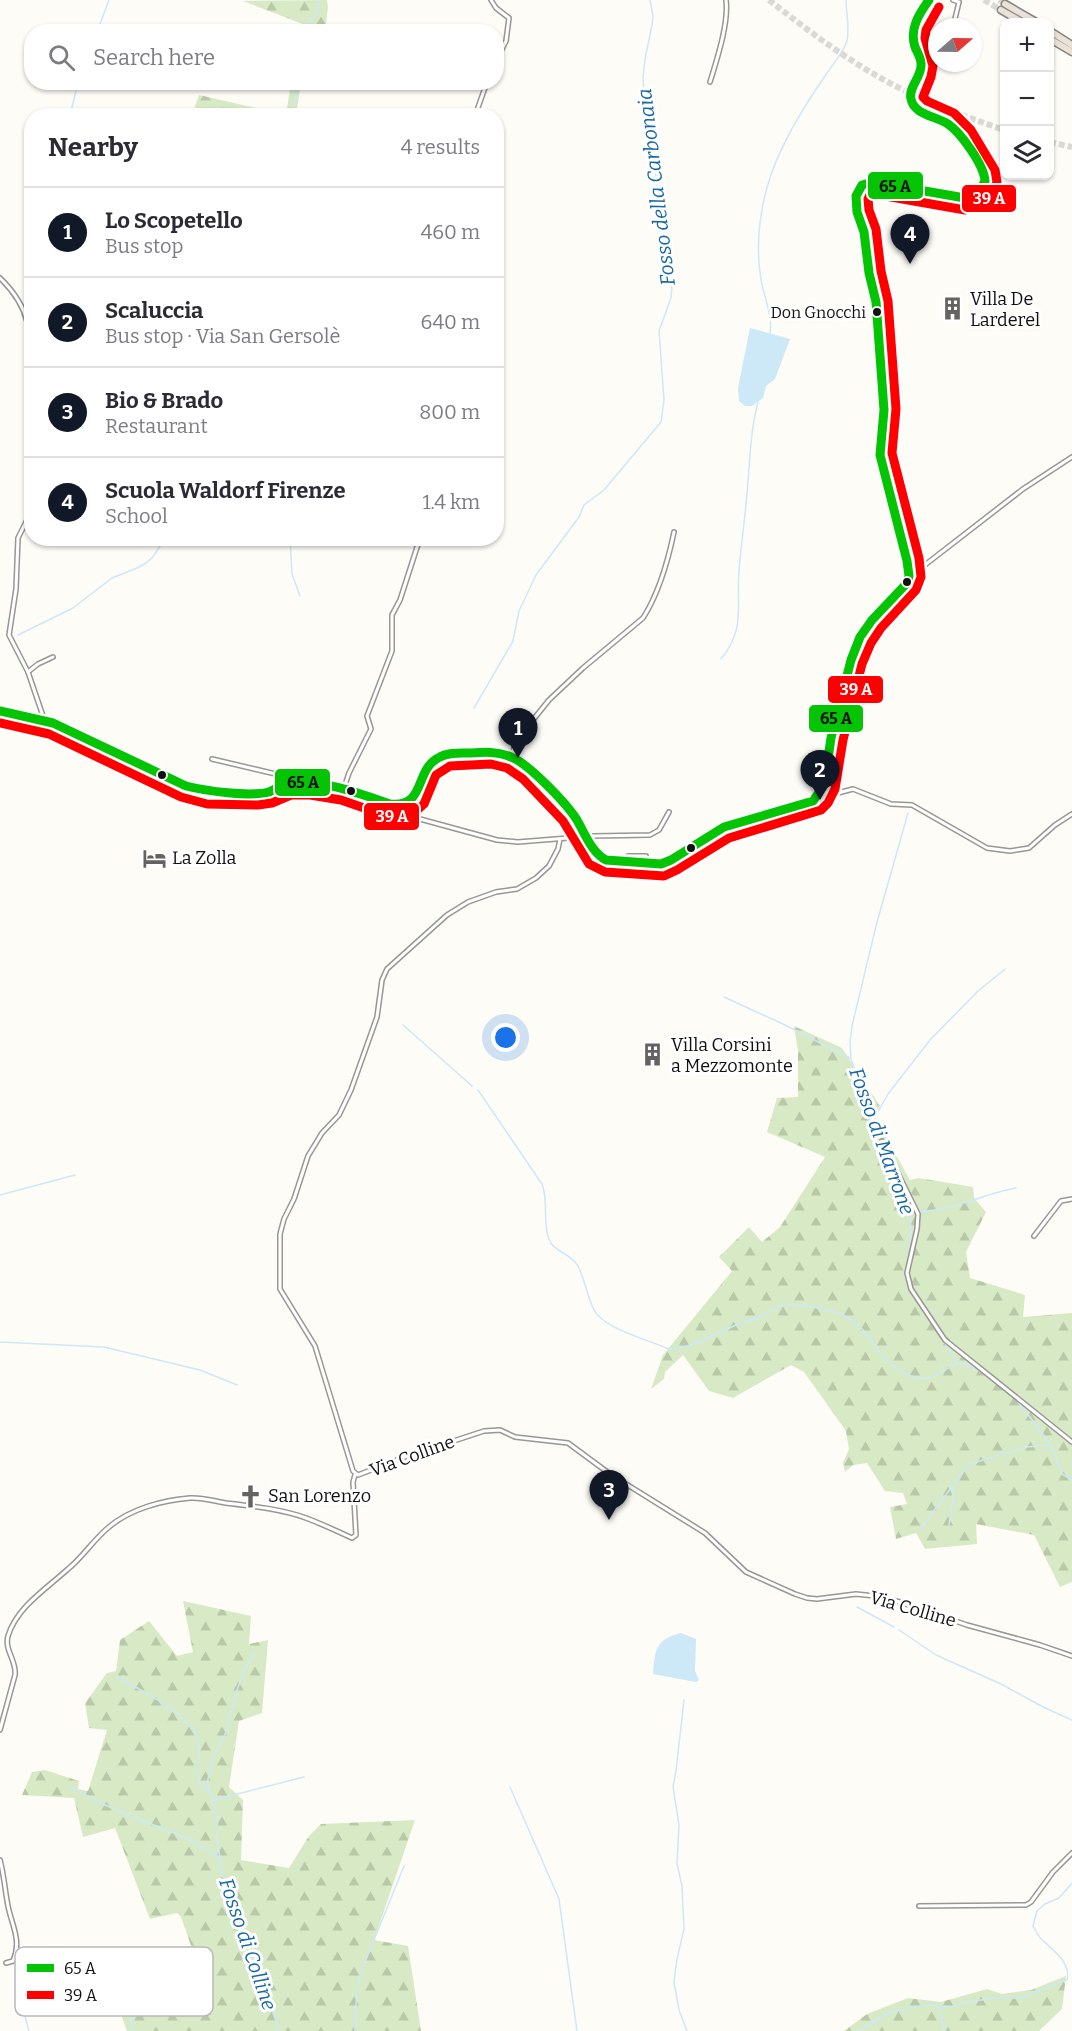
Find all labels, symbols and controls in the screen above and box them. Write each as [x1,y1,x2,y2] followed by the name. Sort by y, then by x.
[928,18,982,72] north arrow
[1000,18,1054,180] map controls
[1000,18,1054,72] button: +
[24,24,504,90] search box
[45,41,78,74] icon: search
[93,44,215,71] text: Search here
[1000,72,1054,126] button: −
[632,87,680,287] water label: Fosso della Carbonaia
[1000,126,1054,180] button: layers
[48,132,138,163] text: Nearby
[401,135,480,159] text: 4 results
[867,171,924,200] line badge: 65 A
[879,177,912,196] text: 65 A
[961,184,1017,213] line badge: 39 A
[973,189,1006,208] text: 39 A
[105,207,243,234] text: Lo Scopetello
[890,214,930,264] pin: 4
[63,220,72,244] text: 1
[421,220,480,244] text: 460 m
[105,234,183,258] text: Bus stop
[970,288,1040,331] place label: Villa De Larderel
[939,296,965,322] building icon: Villa De Larderel
[105,297,203,324] text: Scaluccia
[770,303,866,322] place label: Don Gnocchi
[871,306,883,318] marker: Don Gnocchi
[62,310,73,334] text: 2
[421,310,480,334] text: 640 m
[105,324,340,348] text: Bus stop · Via San Gersolè
[105,387,223,414] text: Bio & Brado
[62,400,73,424] text: 3
[419,400,480,424] text: 800 m
[105,414,208,438] text: Restaurant
[105,477,346,504] text: Scuola Waldorf Firenze
[61,490,74,514] text: 4
[422,490,480,514] text: 1.4 km
[105,504,168,528] text: School
[901,576,913,588] unlabelled marker
[827,675,884,704] line badge: 39 A
[840,680,873,699] text: 39 A
[808,704,864,733] line badge: 65 A
[498,708,538,758] pin: 1
[820,709,853,728] text: 65 A
[800,750,840,800] pin: 2
[274,768,331,797] line badge: 65 A
[156,769,168,781] unlabelled marker
[287,773,320,792] text: 65 A
[345,785,357,797] unlabelled marker
[363,802,420,831] line badge: 39 A
[376,807,409,826] text: 39 A
[685,842,697,854] unlabelled marker
[141,845,167,871] hotel icon: La Zolla
[172,847,237,869] place label: La Zolla
[491,1023,520,1052] your location
[671,1034,793,1077] place label: Villa Corsini a Mezzomonte
[640,1042,666,1068] building icon: Villa Corsini a Mezzomonte
[844,1064,920,1218] water label: Fosso di Marrone
[367,1430,457,1482] street label: Via Colline
[590,1470,628,1520] pin: 3
[237,1483,263,1509] church icon: San Lorenzo
[268,1485,371,1507] place label: San Lorenzo
[867,1586,959,1632] street label: Via Colline
[214,1875,282,2013] water label: Fosso di Colline
[15,1947,213,2016] legend
[64,1959,97,1978] text: 65 A
[64,1986,98,2005] text: 39 A

